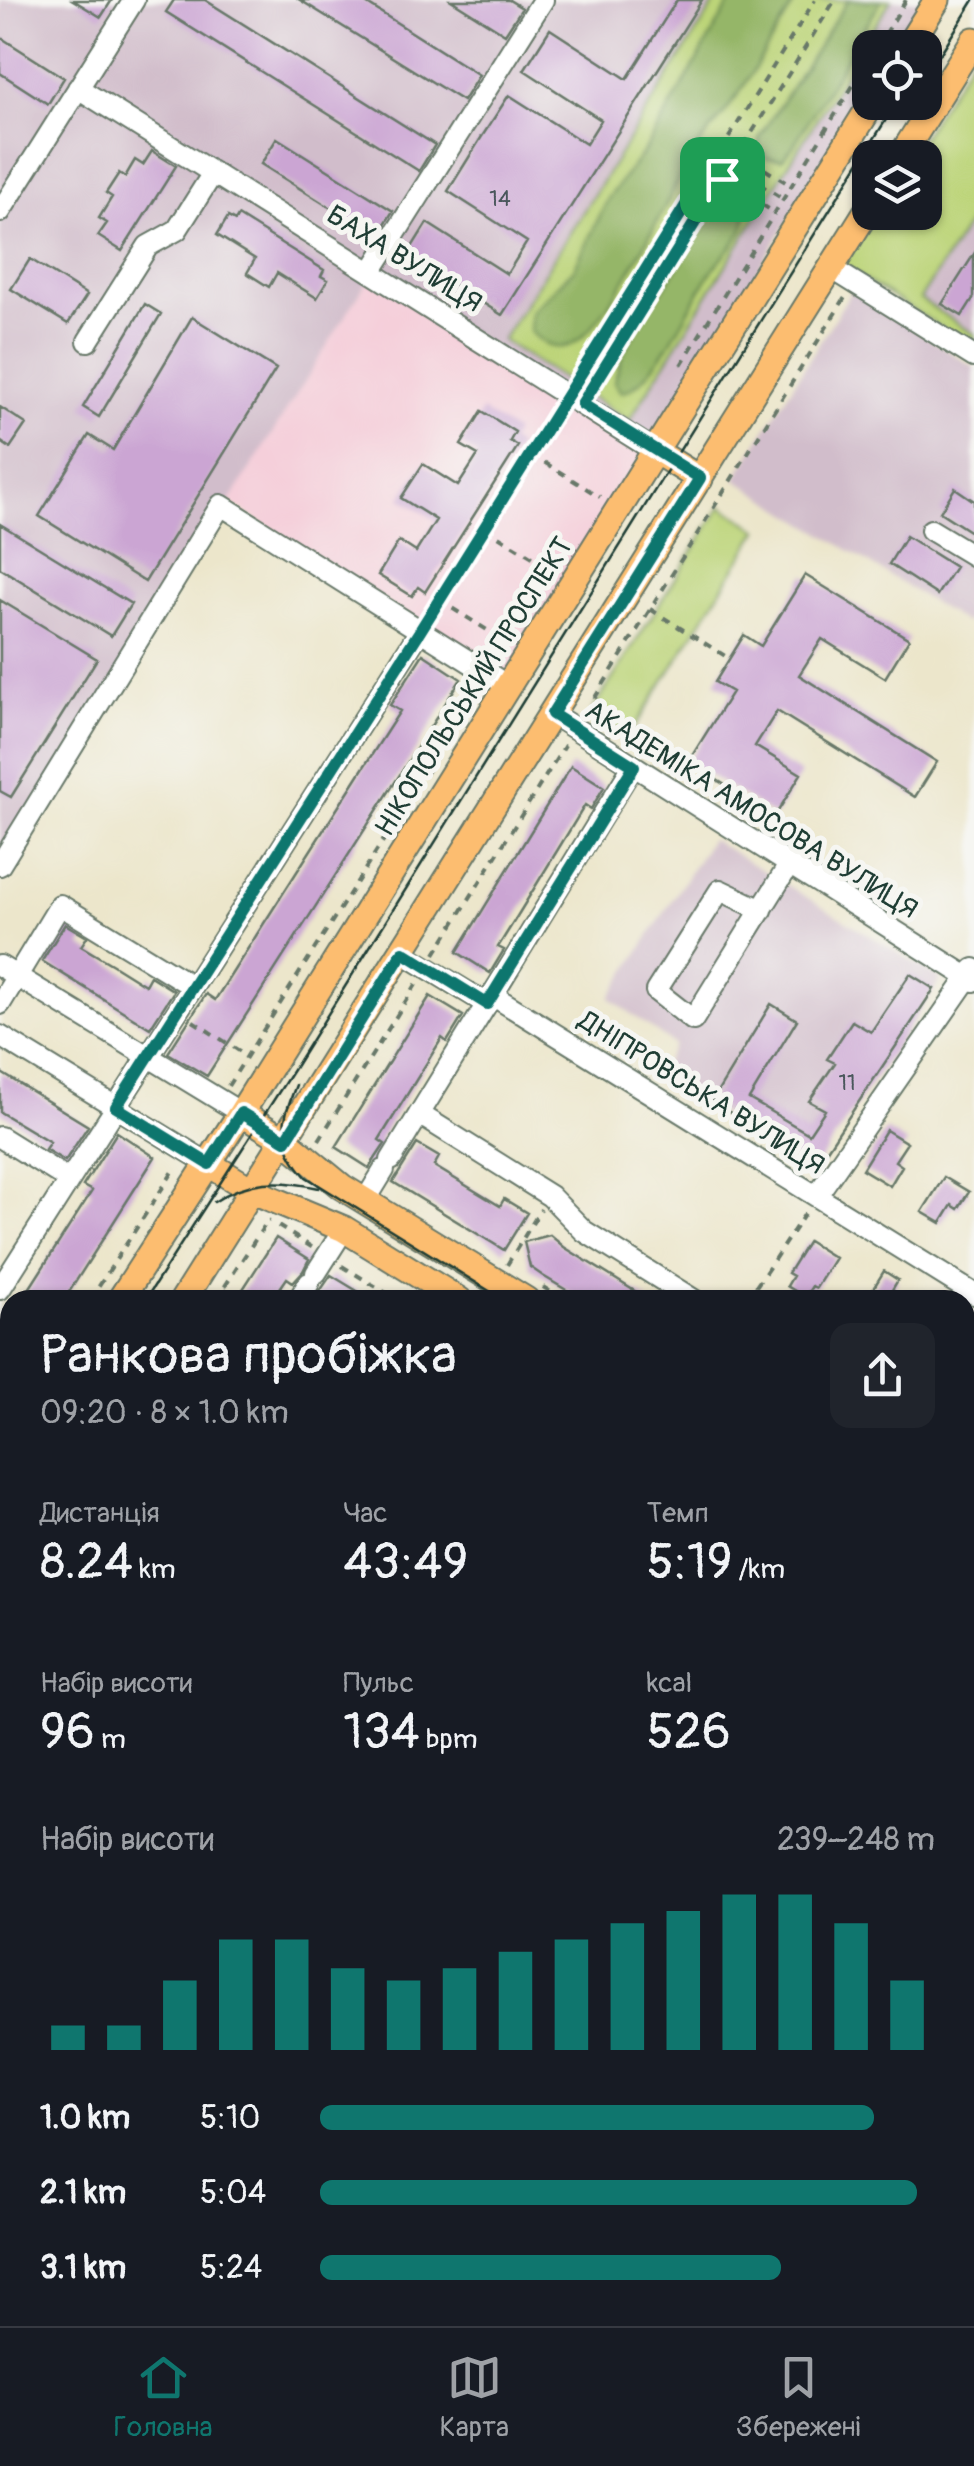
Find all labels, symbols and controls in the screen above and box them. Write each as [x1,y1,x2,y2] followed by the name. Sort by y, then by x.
[852,30,942,230] map controls
[852,30,942,120] button: locate
[680,137,765,222] pin
[852,140,942,230] button: layers
[695,152,750,207] icon: arrive
[489,185,511,213] house number: 14
[320,198,488,321] street label: БАХА ВУЛИЦЯ
[368,531,581,843] street label: НІКОПОЛЬСЬКИЙ ПРОСПЕКТ
[578,693,924,927] street label: АКАДЕМІКА АМОСОВА ВУЛИЦЯ
[571,1003,831,1183] street label: ДНІПРОВСЬКА ВУЛИЦЯ
[838,1069,856,1097] house number: 11
[40,1321,457,1390] text: Ранкова пробіжка
[830,1323,935,1428] button: share
[40,1393,289,1433] text: 09:20 · 8 × 1.0 km
[40,1496,160,1531] text: Дистанція
[343,1496,387,1531] text: Час
[647,1496,709,1531] text: Темп
[40,1531,133,1594] text: 8.24
[343,1531,468,1594] text: 43:49
[647,1531,732,1594] text: 5:19
[133,1552,176,1587] text: km
[732,1552,785,1587] text: /km
[40,1666,192,1701] text: Набір висоти
[343,1666,414,1701] text: Пульс
[647,1666,692,1701] text: kcal
[40,1701,95,1764] text: 96
[343,1701,420,1764] text: 134
[647,1701,731,1764] text: 526
[95,1722,126,1757] text: m
[420,1722,478,1757] text: bpm
[40,1820,214,1860] text: Набір висоти
[777,1820,935,1860] text: 239–248 m
[40,2098,130,2138] text: 1.0 km
[200,2098,260,2138] text: 5:10
[40,2173,126,2213] text: 2.1 km
[200,2173,266,2213] text: 5:04
[40,2248,126,2288] text: 3.1 km
[200,2248,262,2288] text: 5:24
[114,2350,213,2445] tab: Головна
[440,2350,509,2445] tab: Карта
[736,2350,860,2445] tab: Збережені

